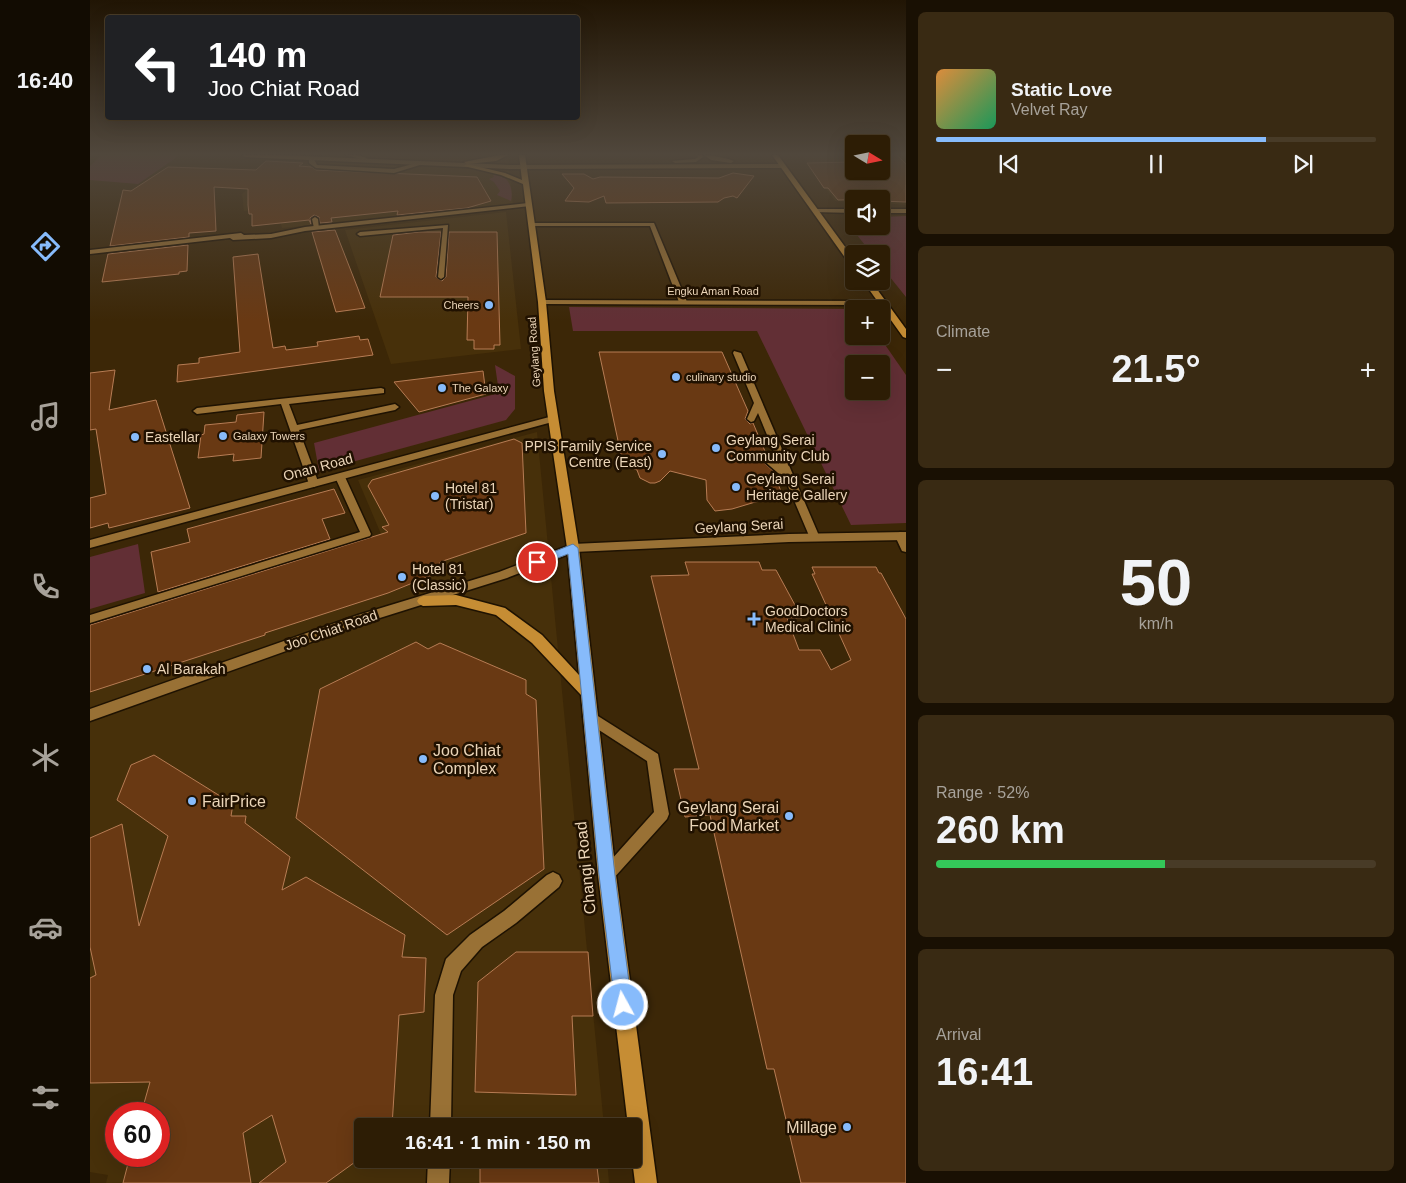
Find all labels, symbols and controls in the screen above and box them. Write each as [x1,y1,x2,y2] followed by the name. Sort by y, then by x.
[125,35,190,100] icon: left
[208,35,307,74] text: 140 m
[17,68,73,93] text: 16:40
[208,76,360,101] text: Joo Chiat Road
[1011,79,1112,100] text: Static Love
[1011,101,1087,118] text: Velvet Ray
[845,135,890,180] north arrow
[845,135,890,400] map controls
[995,150,1023,178] icon: previous
[1142,150,1170,178] icon: pause
[1289,150,1317,178] icon: next
[845,190,890,235] button: sound
[28,229,63,264] icon: directions
[845,245,890,290] button: layers
[667,285,759,297] street label: Engku Aman Road
[444,299,479,311] place label: Cheers
[483,299,495,311] marker: Cheers
[845,300,890,345] button: +
[526,317,542,387] street label: Geylang Road
[936,323,990,340] text: Climate
[1111,348,1201,390] text: 21.5°
[936,354,952,385] text: −
[1360,354,1376,385] text: +
[845,355,890,400] button: −
[670,371,682,383] marker: culinary studio
[686,371,756,383] place label: culinary studio
[436,382,448,394] marker: The Galaxy
[452,382,509,394] place label: The Galaxy
[28,399,63,434] icon: music
[145,429,200,445] place label: Eastellar
[217,430,229,442] marker: Galaxy Towers
[233,430,305,442] place label: Galaxy Towers
[129,431,141,443] marker: Eastellar
[726,432,830,464] place label: Geylang Serai Community Club
[524,438,652,470] place label: PPIS Family Service Centre (East)
[710,442,722,454] marker: Geylang Serai Community Club
[656,448,668,460] marker: PPIS Family Service Centre (East)
[281,450,355,484] street label: Onan Road
[746,471,847,503] place label: Geylang Serai Heritage Gallery
[445,480,497,512] place label: Hotel 81 (Tristar)
[730,481,742,493] marker: Geylang Serai Heritage Gallery
[429,490,441,502] marker: Hotel 81 (Tristar)
[694,516,784,536] street label: Geylang Serai
[516,541,558,583] pin
[1120,546,1192,619] text: 50
[523,548,551,576] icon: arrive
[412,561,466,593] place label: Hotel 81 (Classic)
[28,569,63,604] icon: phone
[396,571,408,583] marker: Hotel 81 (Classic)
[765,603,851,635] place label: GoodDoctors Medical Clinic
[283,607,379,653] street label: Joo Chiat Road
[747,612,761,626] marker: GoodDoctors Medical Clinic
[1139,615,1173,632] text: km/h
[157,661,225,677] place label: Al Barakah
[141,663,153,675] marker: Al Barakah
[28,740,63,775] icon: climate
[433,742,501,777] place label: Joo Chiat Complex
[417,753,429,765] marker: Joo Chiat Complex
[936,784,1029,801] text: Range · 52%
[202,793,266,810] place label: FairPrice
[186,795,198,807] marker: FairPrice
[678,799,780,834] place label: Geylang Serai Food Market
[936,809,1065,851] text: 260 km
[783,810,795,822] marker: Geylang Serai Food Market
[572,821,599,915] street label: Changi Road
[28,910,63,945] icon: car
[596,978,648,1030] position arrow
[936,1026,981,1043] text: Arrival
[936,1051,1033,1093] text: 16:41
[28,1080,63,1115] icon: filters
[105,1102,170,1167] speed limit sign: 60
[786,1119,837,1136] place label: Millage
[841,1121,853,1133] marker: Millage
[405,1132,591,1153] text: 16:41 · 1 min · 150 m

